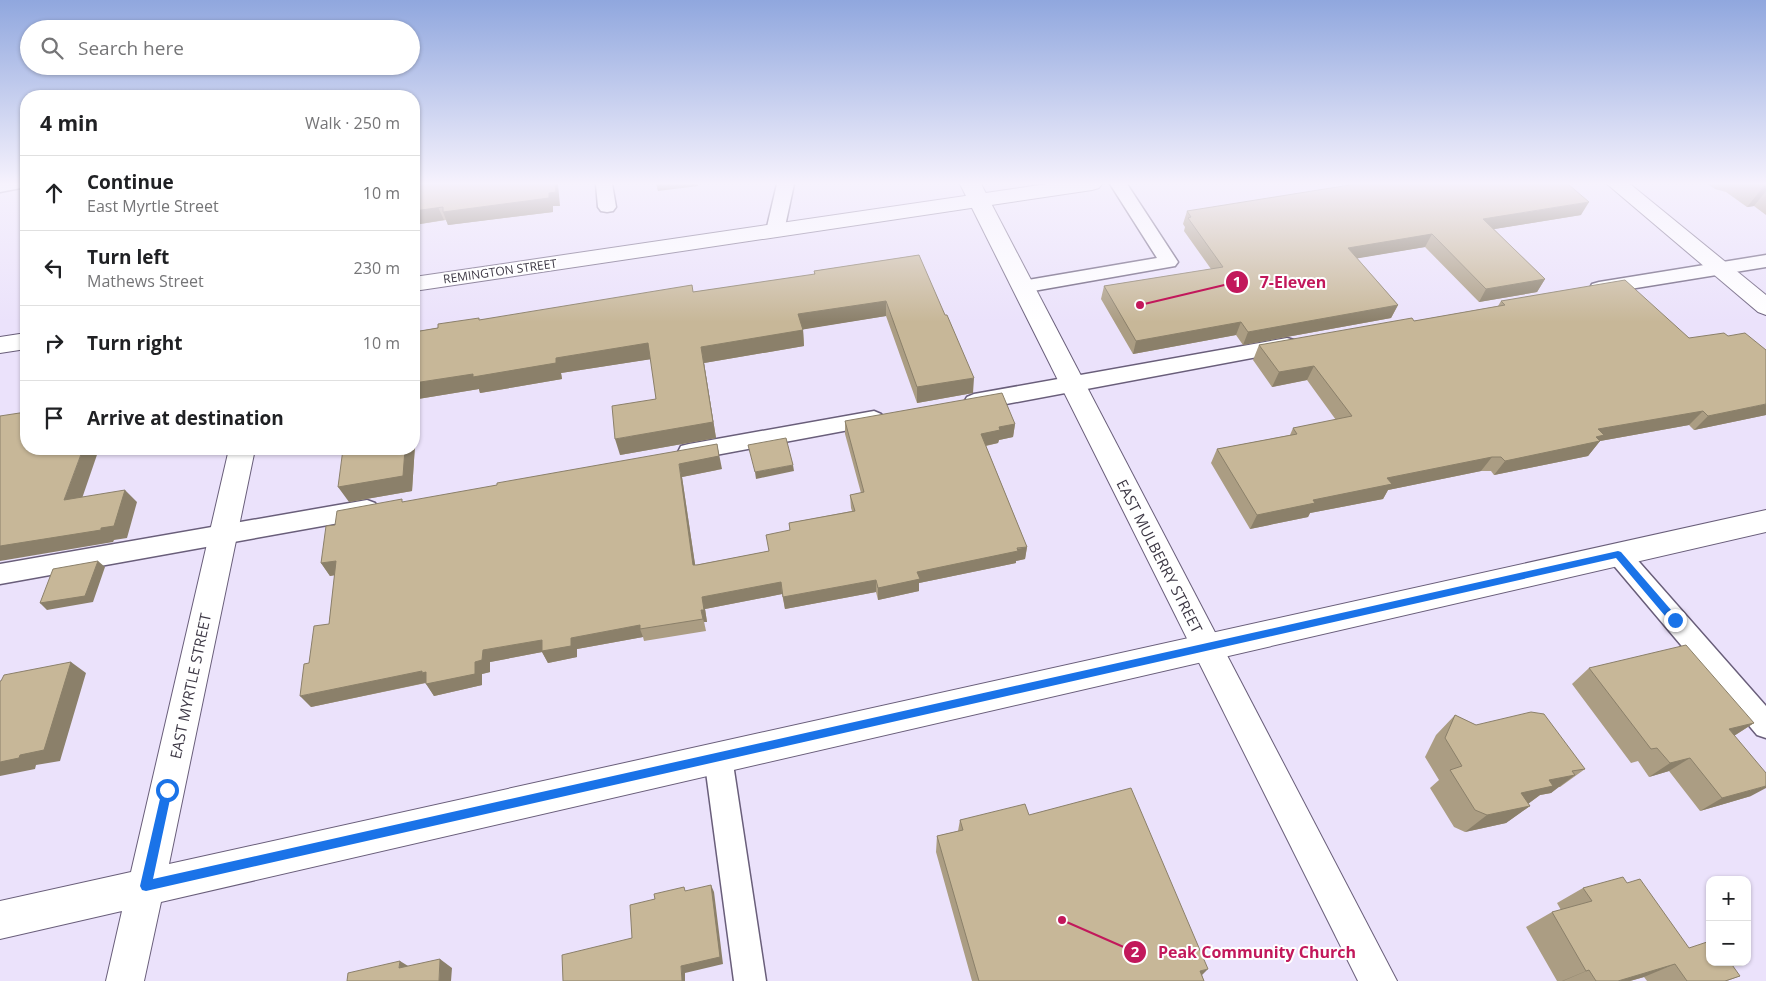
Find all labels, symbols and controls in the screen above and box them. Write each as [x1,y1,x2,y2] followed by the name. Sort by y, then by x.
[20,20,420,75] search box
[38,34,66,62] icon: search
[78,35,184,61] text: Search here
[40,109,98,137] text: 4 min
[305,112,400,134] text: Walk · 250 m
[87,169,174,195] text: Continue
[40,179,68,207] icon: ahead
[363,182,400,204] text: 10 m
[87,195,219,217] text: East Myrtle Street
[87,244,169,270] text: Turn left
[40,254,68,282] icon: left
[442,255,558,287] street label: REMINGTON STREET
[354,257,400,279] text: 230 m
[1225,267,1336,298] callout: 7-Eleven
[87,270,204,292] text: Mathews Street
[1233,271,1241,291] text: 1
[1260,271,1326,293] text: 7-Eleven
[40,329,68,357] icon: right
[87,330,182,356] text: Turn right
[363,332,400,354] text: 10 m
[40,404,68,432] icon: arrive
[87,405,284,431] text: Arrive at destination
[1113,476,1208,637] street label: EAST MULBERRY STREET
[1664,609,1687,632] route end
[165,611,215,761] street label: EAST MYRTLE STREET
[156,779,179,802] route start
[1706,876,1751,966] map controls
[1706,876,1751,921] button: +
[1706,921,1751,966] button: −
[1123,937,1366,968] callout: Peak Community Church
[1131,941,1140,961] text: 2
[1158,941,1356,963] text: Peak Community Church

